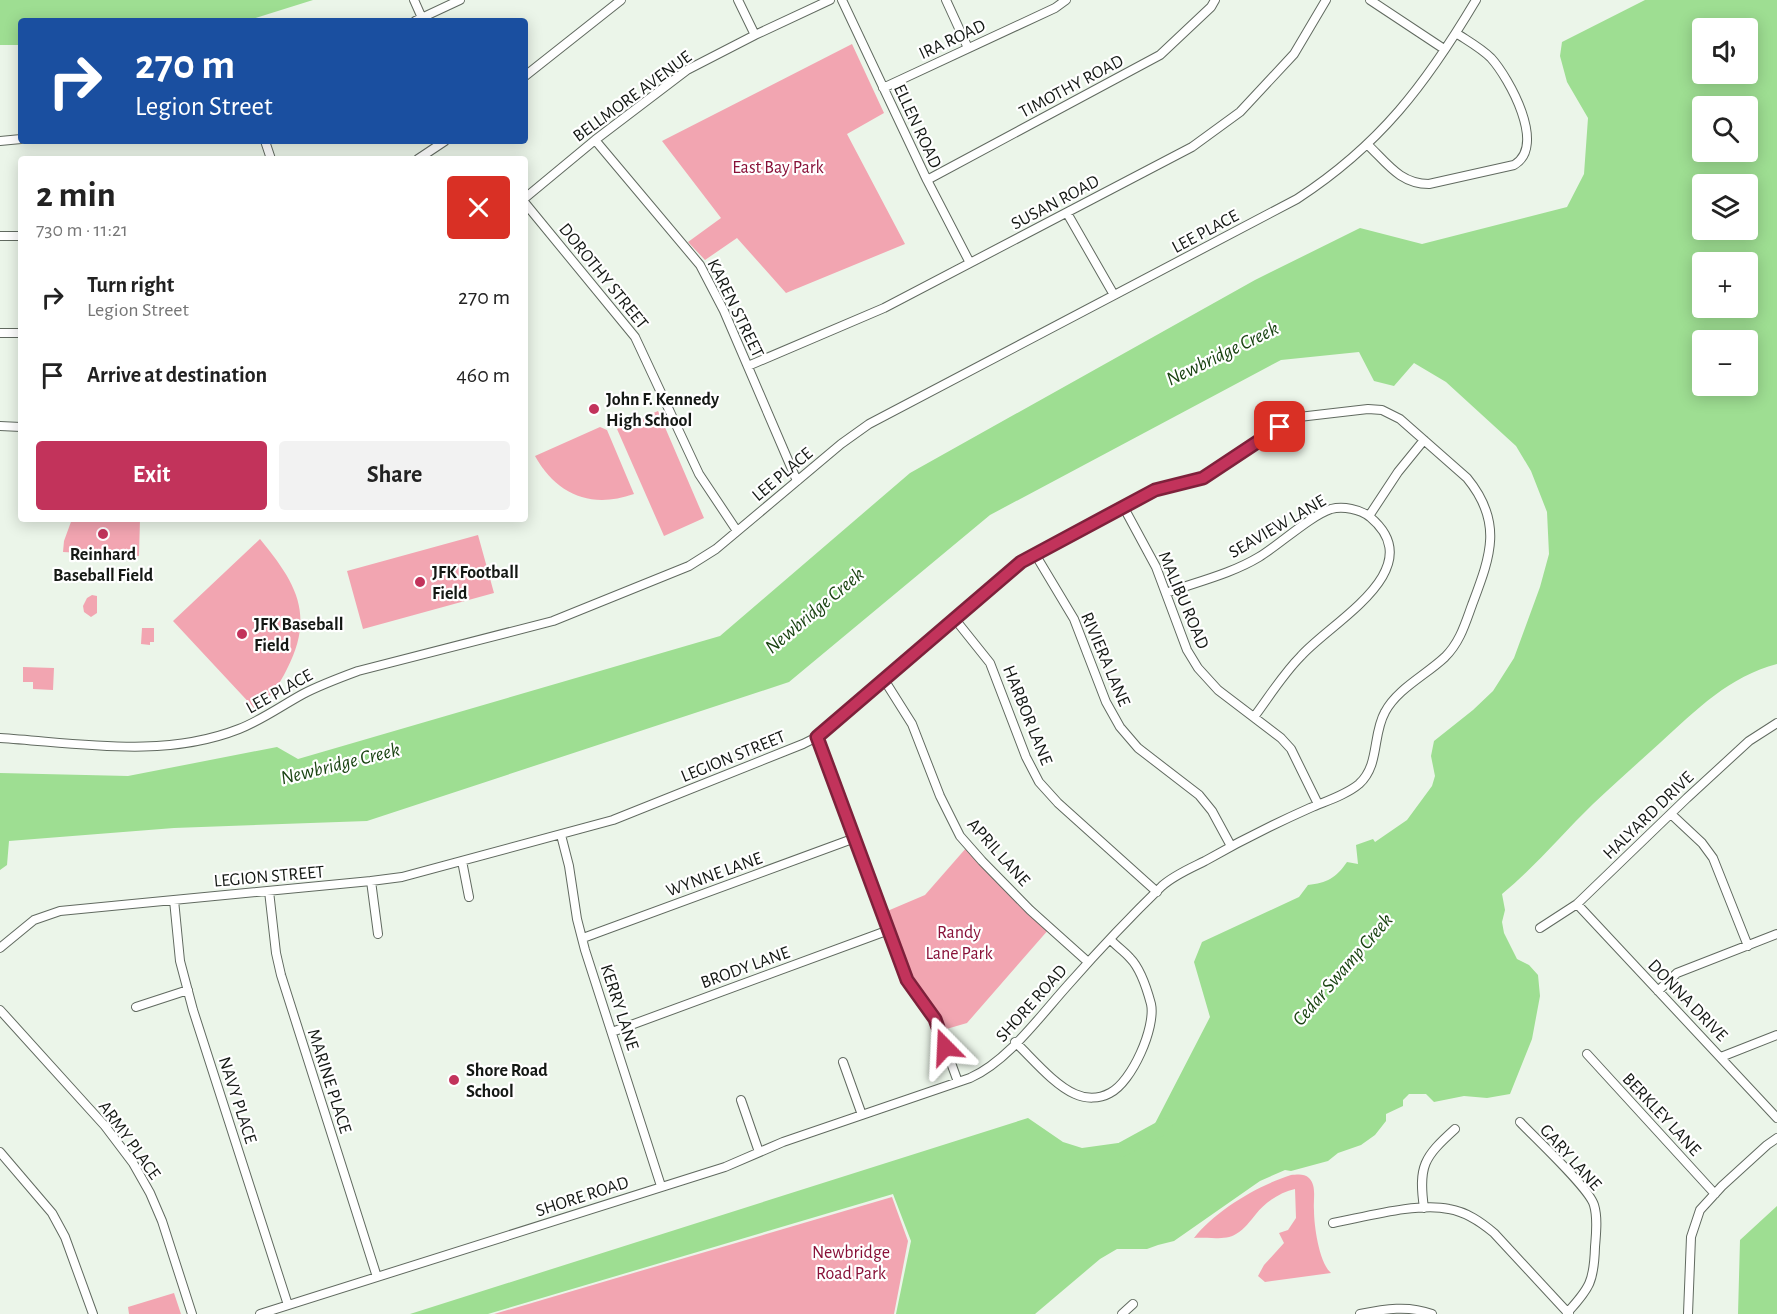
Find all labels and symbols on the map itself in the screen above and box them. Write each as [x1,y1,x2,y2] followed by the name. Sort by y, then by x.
[916,17,988,63] street label: IRA ROAD
[570,48,695,146] street label: BELLMORE AVENUE
[1016,52,1127,122] street label: TIMOTHY ROAD
[890,82,944,171] street label: ELLEN ROAD
[732,159,825,177] park label: East Bay Park
[1008,172,1102,234] street label: SUSAN ROAD
[1169,207,1242,257] street label: LEE PLACE
[555,220,651,333] street label: DOROTHY STREET
[703,256,767,361] street label: KAREN STREET
[1163,318,1282,390] water label: Newbridge Creek
[606,391,720,430] place label: John F. Kennedy High School
[1254,401,1305,452] pin
[587,402,601,416] marker: John F. Kennedy High School
[749,444,817,505] street label: LEE PLACE
[1226,492,1329,562] street label: SEAVIEW LANE
[96,527,110,541] marker: Reinhard Baseball Field
[53,546,154,585] place label: Reinhard Baseball Field
[1155,549,1212,652] street label: MALIBU ROAD
[432,564,519,603] place label: JFK Football Field
[761,564,868,658] water label: Newbridge Creek
[413,575,427,589] marker: JFK Football Field
[1077,610,1133,709] street label: RIVIERA LANE
[254,616,343,655] place label: JFK Baseball Field
[235,627,249,641] marker: JFK Baseball Field
[999,663,1055,768] street label: HARBOR LANE
[243,666,316,717] street label: LEE PLACE
[679,728,788,786] street label: LEGION STREET
[279,739,402,788] water label: Newbridge Creek
[1600,768,1698,863] street label: HALYARD DRIVE
[963,815,1033,890] street label: APRIL LANE
[664,849,765,901] street label: WYNNE LANE
[213,863,325,891] street label: LEGION STREET
[1289,910,1397,1030] water label: Cedar Swamp Creek
[925,924,993,963] park label: Randy Lane Park
[698,943,793,992] street label: BRODY LANE
[1644,956,1731,1045] street label: DONNA DRIVE
[597,962,642,1053] street label: KERRY LANE
[993,962,1071,1046] street label: SHORE ROAD
[913,1015,977,1079] position arrow
[304,1027,354,1136] street label: MARINE PLACE
[215,1055,260,1146] street label: NAVY PLACE
[466,1062,548,1101] place label: Shore Road School
[1619,1070,1704,1160] street label: BERKLEY LANE
[447,1073,461,1087] marker: Shore Road School
[95,1098,164,1183] street label: ARMY PLACE
[1536,1121,1605,1194] street label: GARY LANE
[534,1173,631,1220] street label: SHORE ROAD
[812,1244,890,1283] park label: Newbridge Road Park

